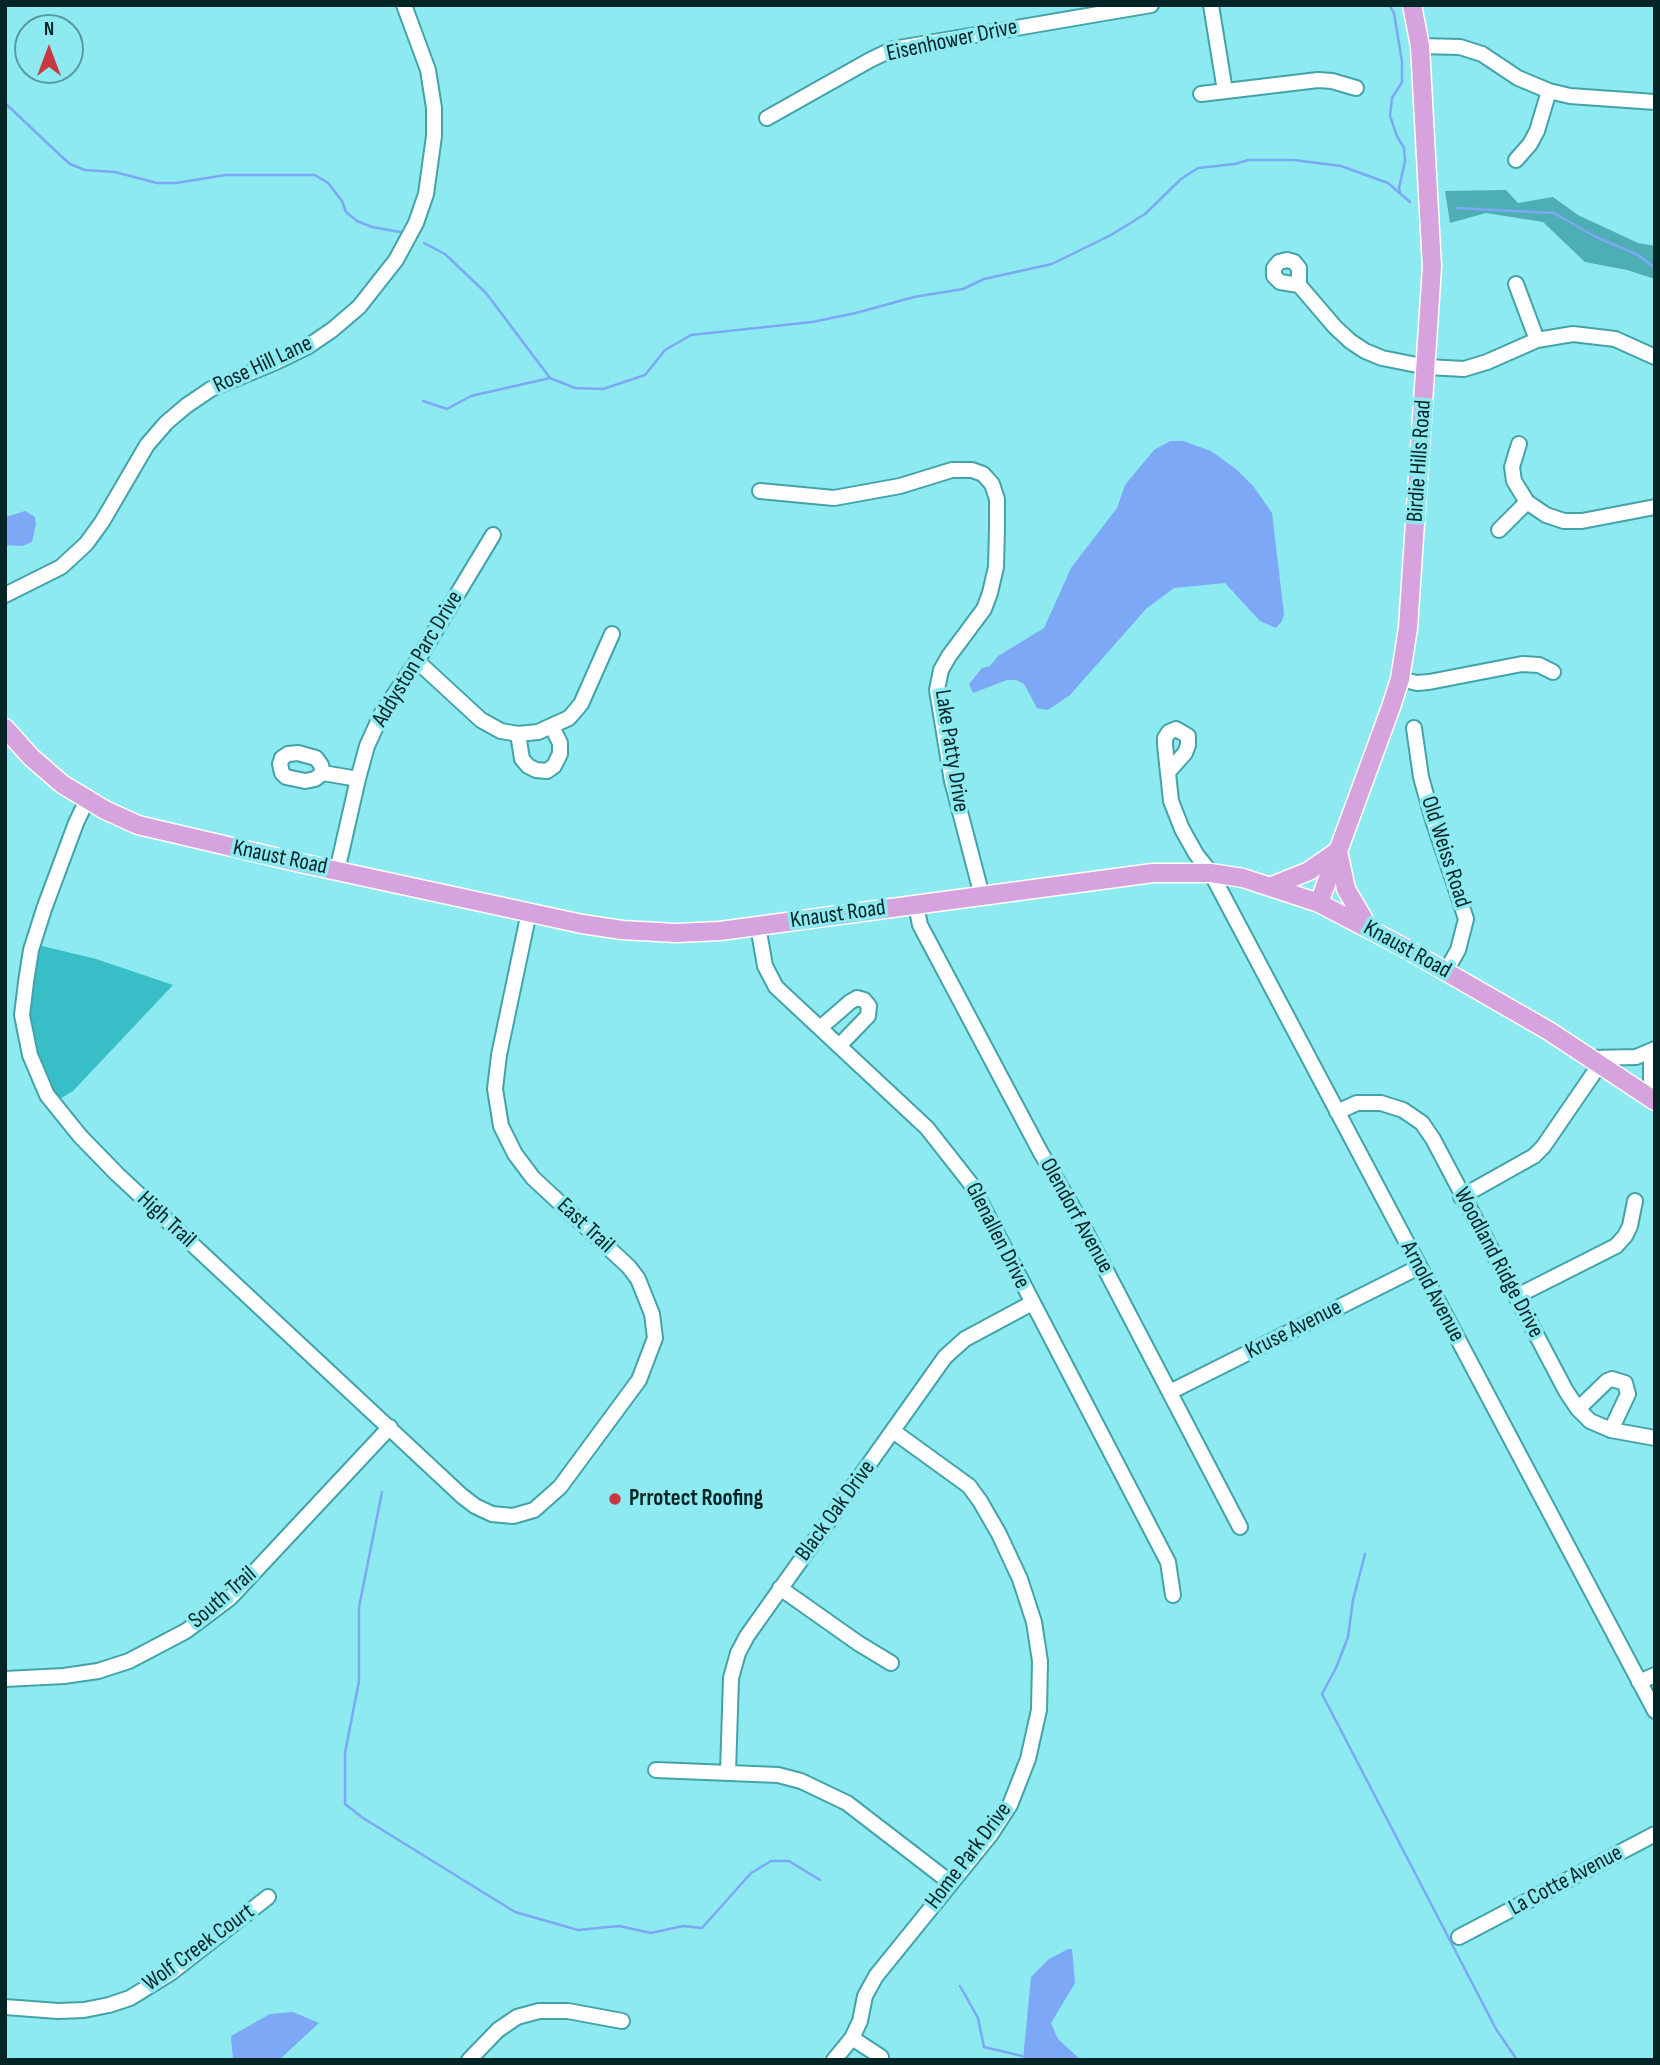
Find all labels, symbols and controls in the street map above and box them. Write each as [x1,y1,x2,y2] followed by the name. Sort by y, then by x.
[14,14,84,84] north arrow
[884,14,1020,68] street label: Eisenhower Drive
[44,18,54,41] text: N
[209,330,317,400] street label: Rose Hill Lane
[1402,399,1438,523] street label: Birdie Hills Road
[367,586,469,732] street label: Addyston Parc Drive
[928,688,974,814] street label: Lake Patty Drive
[1414,793,1476,911] street label: Old Weiss Road
[230,835,330,881] street label: Knaust Road
[789,895,887,935] street label: Knaust Road
[1358,915,1456,985] street label: Knaust Road
[1033,1154,1119,1278] street label: Olendorf Avenue
[959,1178,1035,1294] street label: Glenallen Drive
[1447,1183,1549,1343] street label: Woodland Ridge Drive
[131,1186,201,1254] street label: High Trail
[551,1193,619,1259] street label: East Trail
[1394,1237,1470,1347] street label: Arnold Avenue
[1241,1294,1347,1366] street label: Kruse Avenue
[790,1455,882,1567] street label: Black Oak Drive
[629,1485,763,1513] place label: Prrotect Roofing
[607,1491,623,1507] marker: Prrotect Roofing
[183,1561,263,1635] street label: South Trail
[920,1797,1018,1915] street label: Home Park Drive
[1505,1840,1627,1922] street label: La Cotte Avenue
[138,1898,260,1998] street label: Wolf Creek Court

